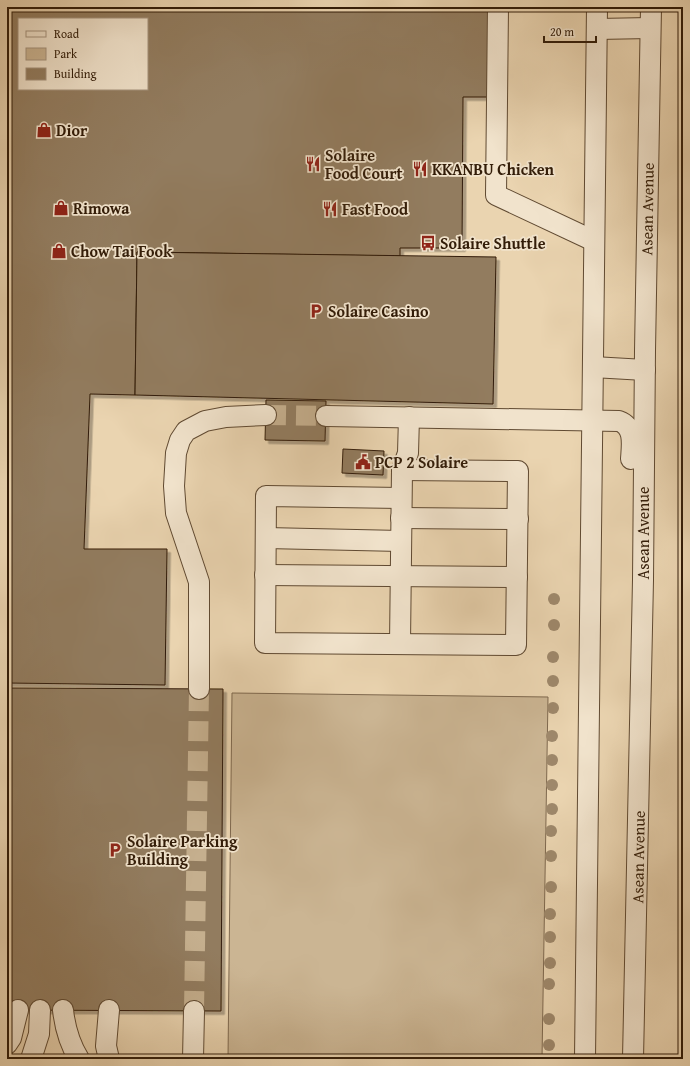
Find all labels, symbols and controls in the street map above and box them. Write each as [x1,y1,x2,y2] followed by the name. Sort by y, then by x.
[18,18,148,90] legend
[544,18,596,44] scale bar
[550,23,574,40] text: 20 m
[54,25,80,42] text: Road
[54,45,78,62] text: Park
[54,65,97,82] text: Building
[56,118,88,142] place label: Dior
[35,121,53,139] shop icon: Dior
[325,143,403,185] place label: Solaire Food Court
[304,155,322,173] restaurant icon: Solaire Food Court
[432,157,555,181] place label: KKANBU Chicken
[411,160,429,178] restaurant icon: KKANBU Chicken
[634,162,660,256] street label: Asean Avenue
[73,196,130,220] place label: Rimowa
[342,197,409,221] place label: Fast Food
[52,199,70,217] shop icon: Rimowa
[321,200,339,218] restaurant icon: Fast Food
[440,231,546,255] place label: Solaire Shuttle
[419,234,437,252] bus stop icon: Solaire Shuttle
[71,239,173,263] place label: Chow Tai Fook
[50,242,68,260] shop icon: Chow Tai Fook
[328,299,429,323] place label: Solaire Casino
[307,302,325,320] parking icon: Solaire Casino
[375,450,468,474] place label: PCP 2 Solaire
[354,453,372,471] public building icon: PCP 2 Solaire
[631,487,655,579] street label: Asean Avenue
[625,810,651,904] street label: Asean Avenue
[127,829,238,871] place label: Solaire Parking Building
[106,841,124,859] parking icon: Solaire Parking Building

